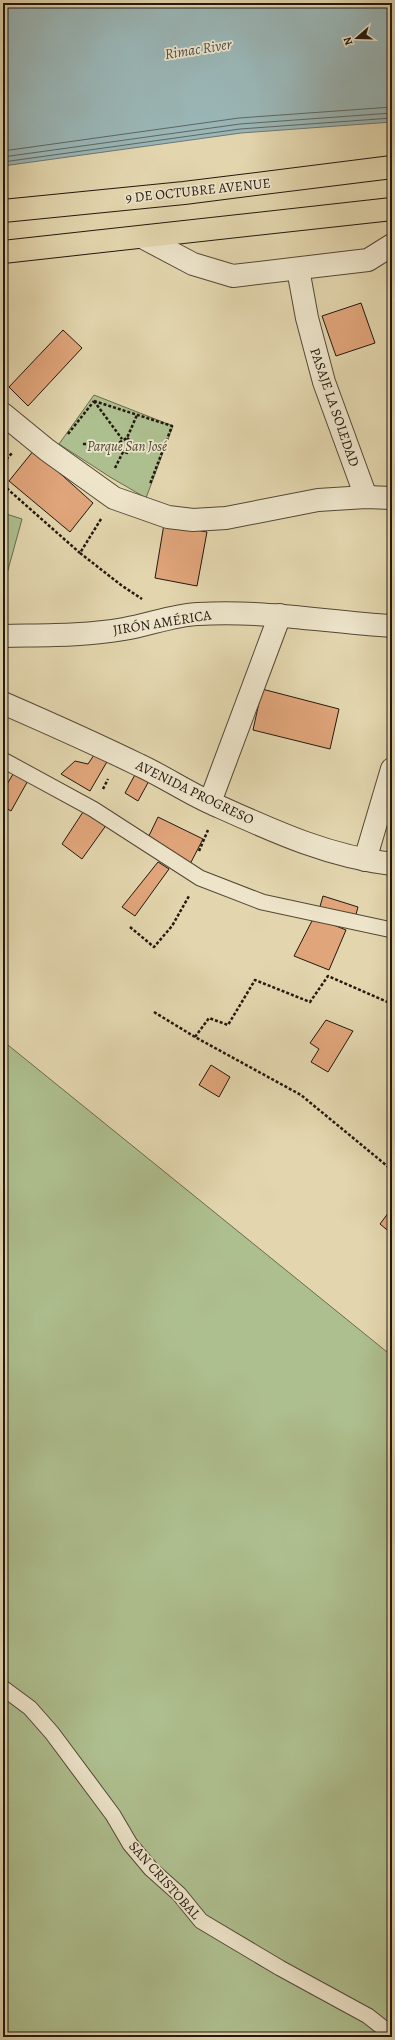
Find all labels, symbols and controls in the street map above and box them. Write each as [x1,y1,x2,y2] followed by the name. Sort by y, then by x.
[337,18,377,58] north arrow
[163,34,234,64] water label: Rimac River
[340,35,356,48] text: N
[125,173,272,208] street label: 9 DE OCTUBRE AVENUE
[305,345,364,469] street label: PASAJE LA SOLEDAD
[87,437,167,456] park label: Parque San José
[112,605,213,640] street label: JIRÓN AMÉRICA
[132,755,257,829] street label: AVENIDA PROGRESO
[124,1837,205,1924] street label: SAN CRISTOBAL

